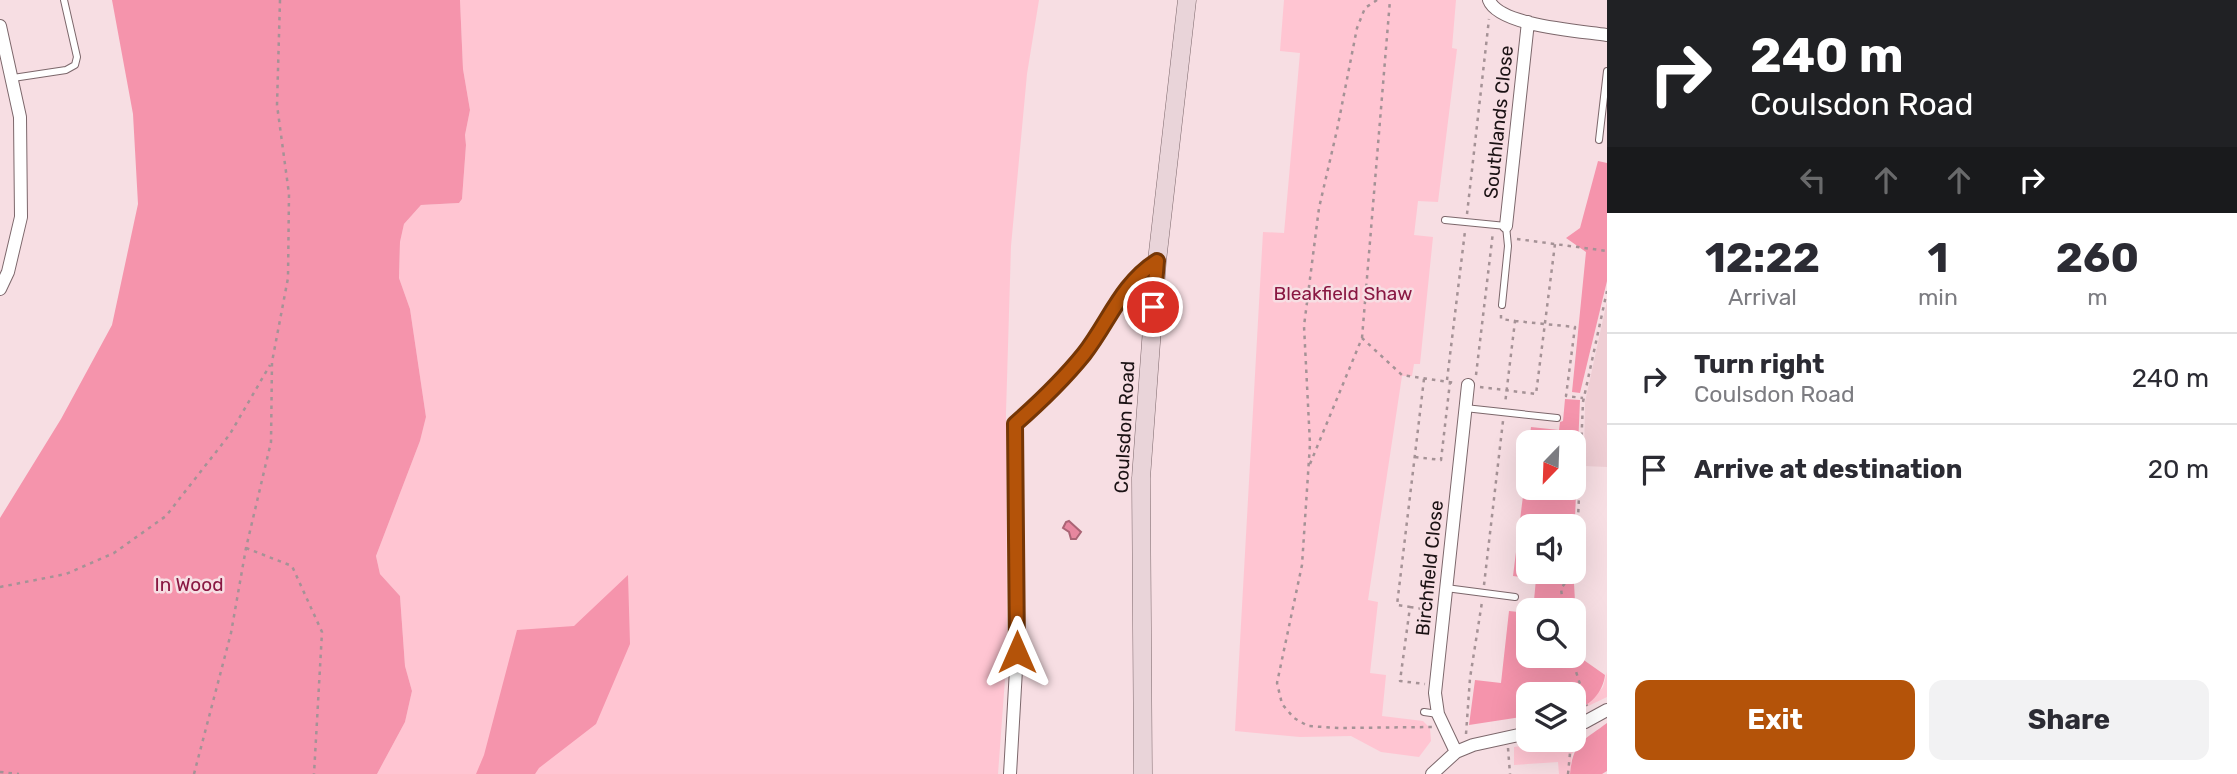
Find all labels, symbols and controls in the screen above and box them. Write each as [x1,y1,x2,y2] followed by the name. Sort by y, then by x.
[1750,26,1904,84] text: 240 m
[1635,28,1726,119] icon: right
[1479,44,1518,200] street label: Southlands Close
[1750,85,1974,123] text: Coulsdon Road
[1794,161,1832,199] icon: left
[1867,161,1905,199] icon: ahead
[1940,161,1978,199] icon: ahead
[2013,161,2051,199] icon: right
[1705,233,1820,283] text: 12:22
[1927,233,1948,283] text: 1
[2056,233,2139,283] text: 260
[1123,277,1183,337] pin
[1274,282,1412,305] park label: Bleakfield Shaw
[1728,283,1797,311] text: Arrival
[1918,283,1958,311] text: min
[2087,283,2108,311] text: m
[1134,288,1172,326] icon: arrive
[1694,349,1824,380] text: Turn right
[1110,360,1139,494] street label: Coulsdon Road
[1635,360,1673,398] icon: right
[2132,363,2209,394] text: 240 m
[1694,380,1855,408] text: Coulsdon Road
[1516,430,1586,500] north arrow
[1516,430,1586,752] map controls
[1635,451,1673,489] icon: arrive
[1694,454,1962,485] text: Arrive at destination
[2148,454,2209,485] text: 20 m
[1411,499,1448,637] street label: Birchfield Close
[1516,514,1586,584] button: sound
[155,573,224,596] park label: In Wood
[1516,598,1586,668] button: search
[980,615,1054,689] position arrow
[1635,680,1915,760] button: Exit
[1929,680,2209,760] button: Share
[1516,682,1586,752] button: layers

